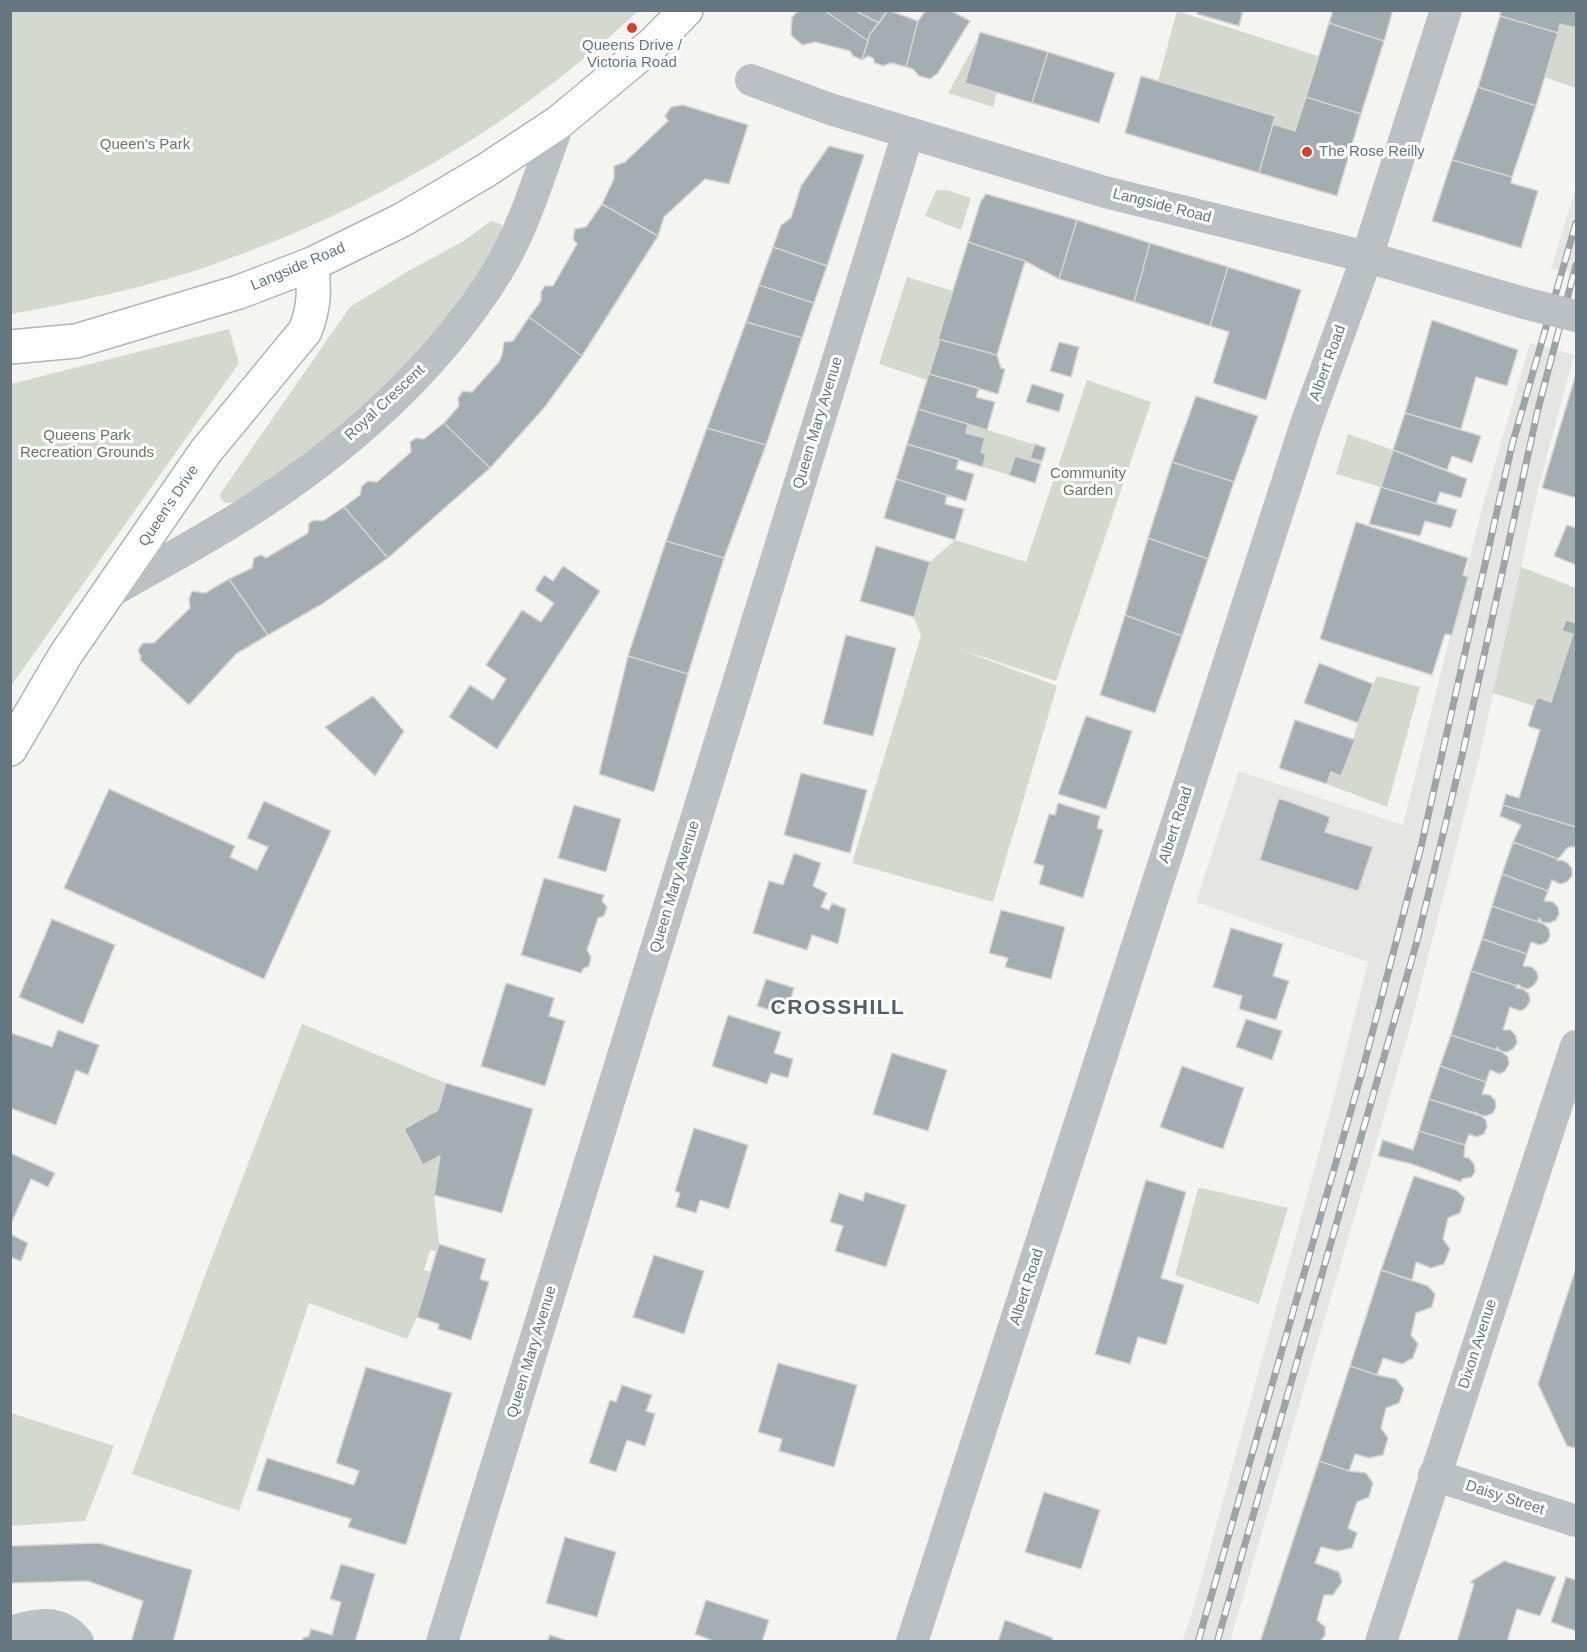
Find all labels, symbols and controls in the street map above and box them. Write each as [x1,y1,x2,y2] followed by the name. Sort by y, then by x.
[625,21,639,35] marker: Queens Drive / Victoria Road
[582,37,682,72] place label: Queens Drive / Victoria Road
[100,136,190,154] park label: Queen's Park
[1319,143,1425,161] place label: The Rose Reilly
[1300,145,1314,159] marker: The Rose Reilly
[1111,185,1213,227] street label: Langside Road
[248,239,348,295] street label: Langside Road
[1306,323,1350,403] street label: Albert Road
[789,355,847,491] street label: Queen Mary Avenue
[341,361,429,445] street label: Royal Crescent
[20,427,154,462] park label: Queens Park Recreation Grounds
[135,462,203,550] street label: Queen's Drive
[1050,465,1126,500] park label: Community Garden
[1155,785,1197,865] street label: Albert Road
[646,819,704,955] street label: Queen Mary Avenue
[771,995,905,1021] district label: CROSSHILL
[1006,1247,1048,1327] street label: Albert Road
[503,1284,561,1420] street label: Queen Mary Avenue
[1455,1297,1501,1391] street label: Dixon Avenue
[1463,1477,1547,1519] street label: Daisy Street

